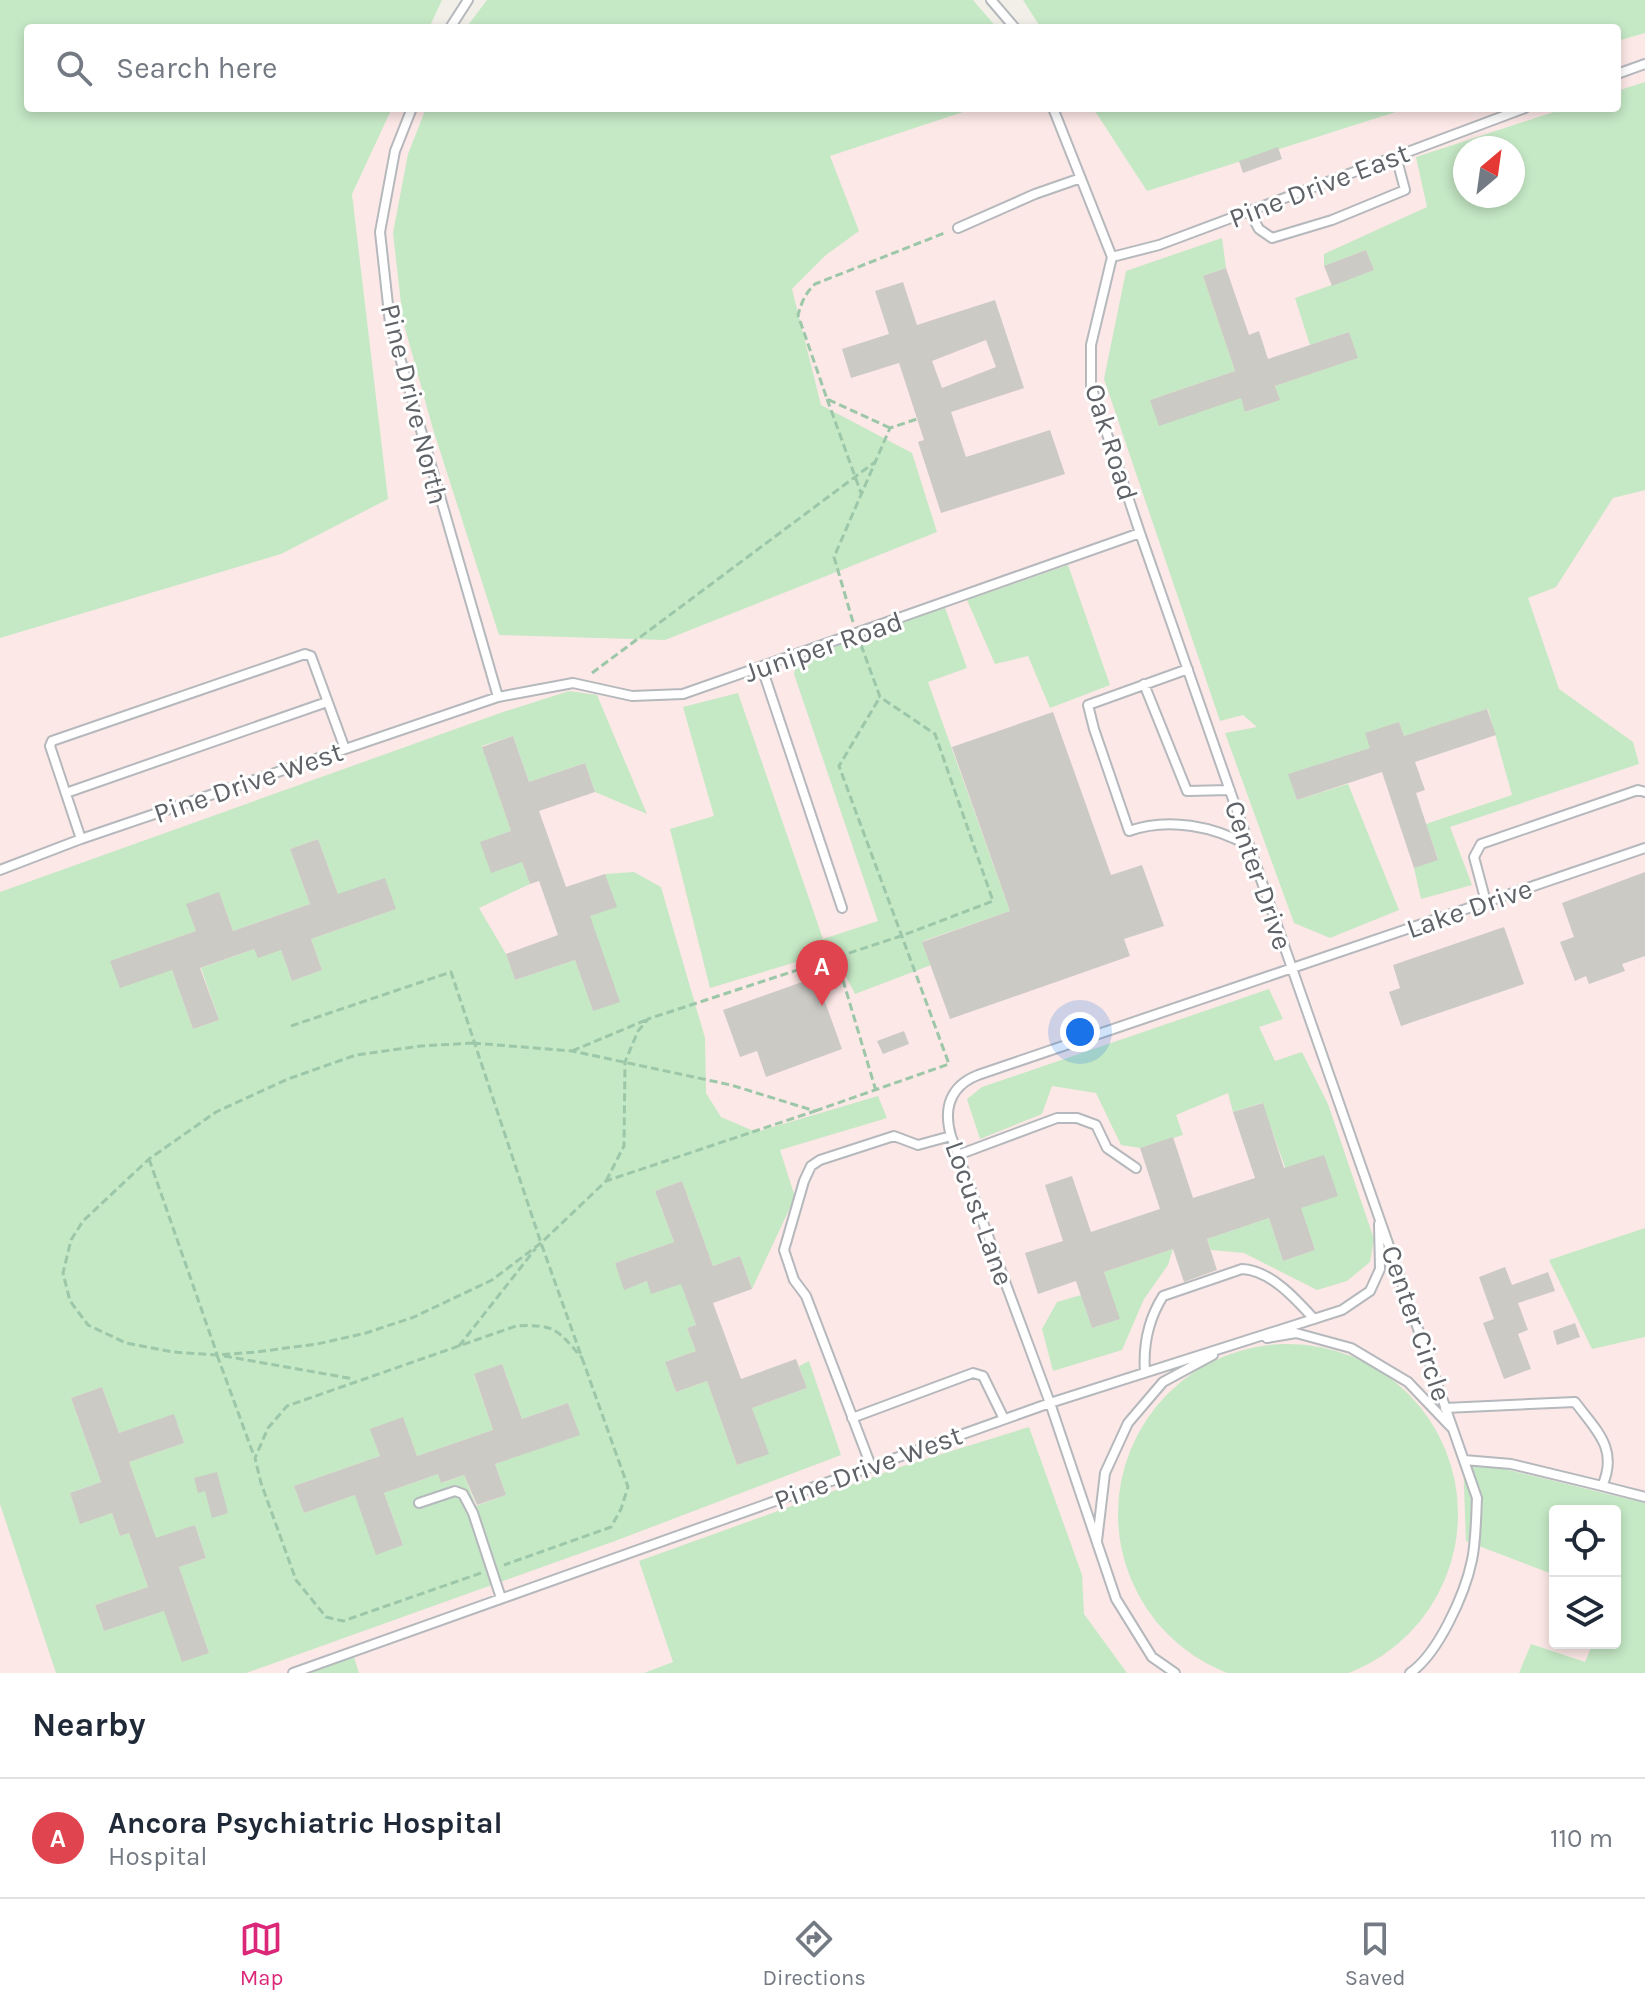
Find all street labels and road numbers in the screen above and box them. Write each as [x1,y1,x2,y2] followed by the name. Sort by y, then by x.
[1224,136,1414,235] street label: Pine Drive East
[374,300,455,508] street label: Pine Drive North
[1078,380,1145,505] street label: Oak Road
[740,604,907,689] street label: Juniper Road
[149,735,347,830] street label: Pine Drive West
[1218,796,1299,954] street label: Center Drive
[1402,872,1536,945] street label: Lake Drive
[938,1136,1021,1290] street label: Locust Lane
[1374,1241,1459,1405] street label: Center Circle
[770,1418,967,1517] street label: Pine Drive West

